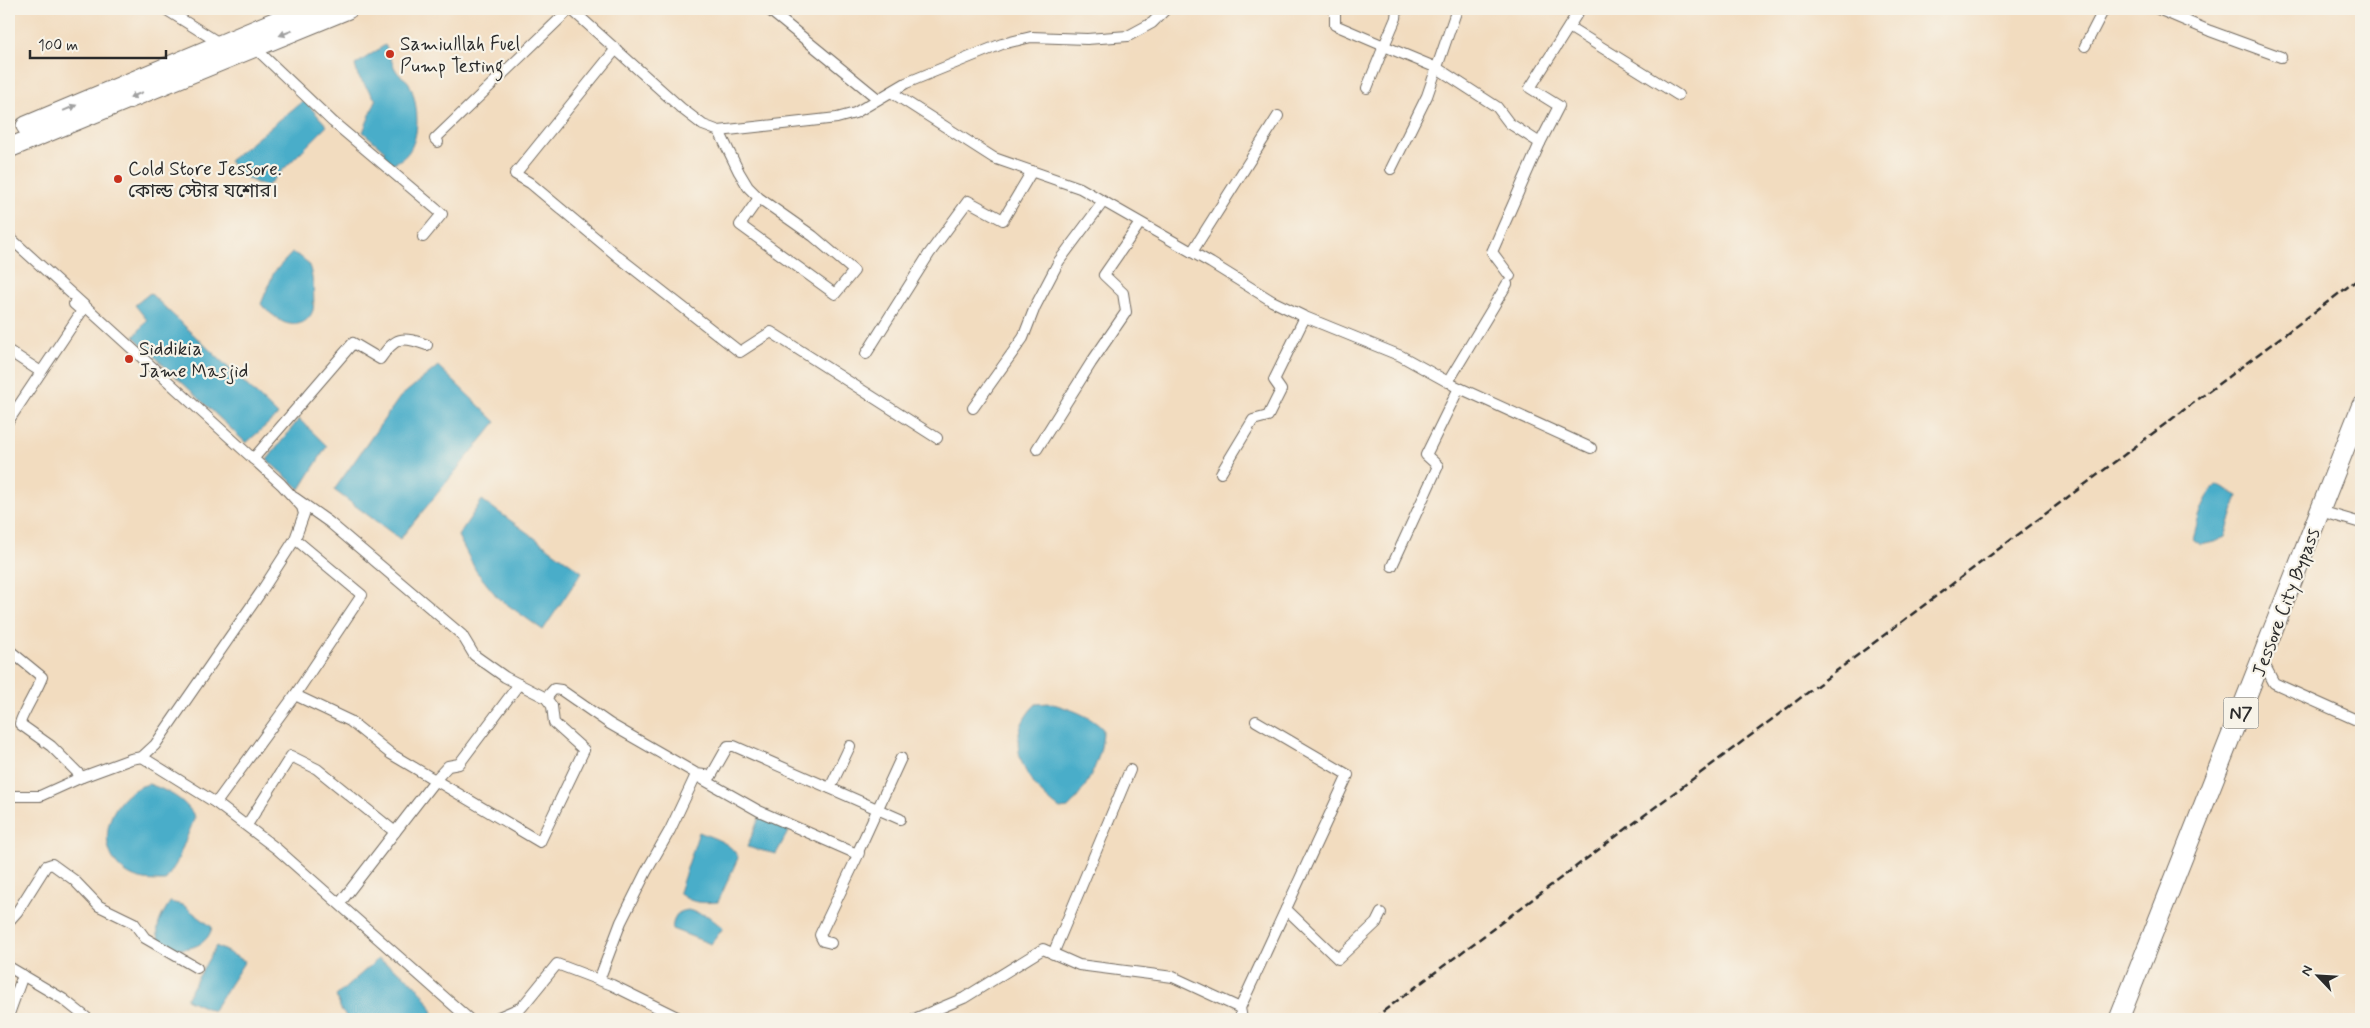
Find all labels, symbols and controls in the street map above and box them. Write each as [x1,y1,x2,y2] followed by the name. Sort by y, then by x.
[30,28,166,60] scale bar
[278,29,293,37] one-way arrow
[400,32,521,82] place label: Samiulllah Fuel Pump Testing
[38,36,78,56] text: 100 m
[384,48,396,60] marker: Samiulllah Fuel Pump Testing
[129,91,143,99] one-way arrow
[63,103,77,111] one-way arrow
[128,157,282,204] place label: Cold Store Jessore. কোল্ড স্টোর যশোর।
[112,173,124,185] marker: Cold Store Jessore. কোল্ড স্টোর যশোর।
[139,337,249,385] place label: Siddikia Jame Masjid
[123,353,135,365] marker: Siddikia Jame Masjid
[2247,525,2327,681] street label: Jessore City Bypass
[2224,698,2258,728] road number: N7
[2292,950,2342,1000] north arrow
[2297,963,2317,979] text: N

